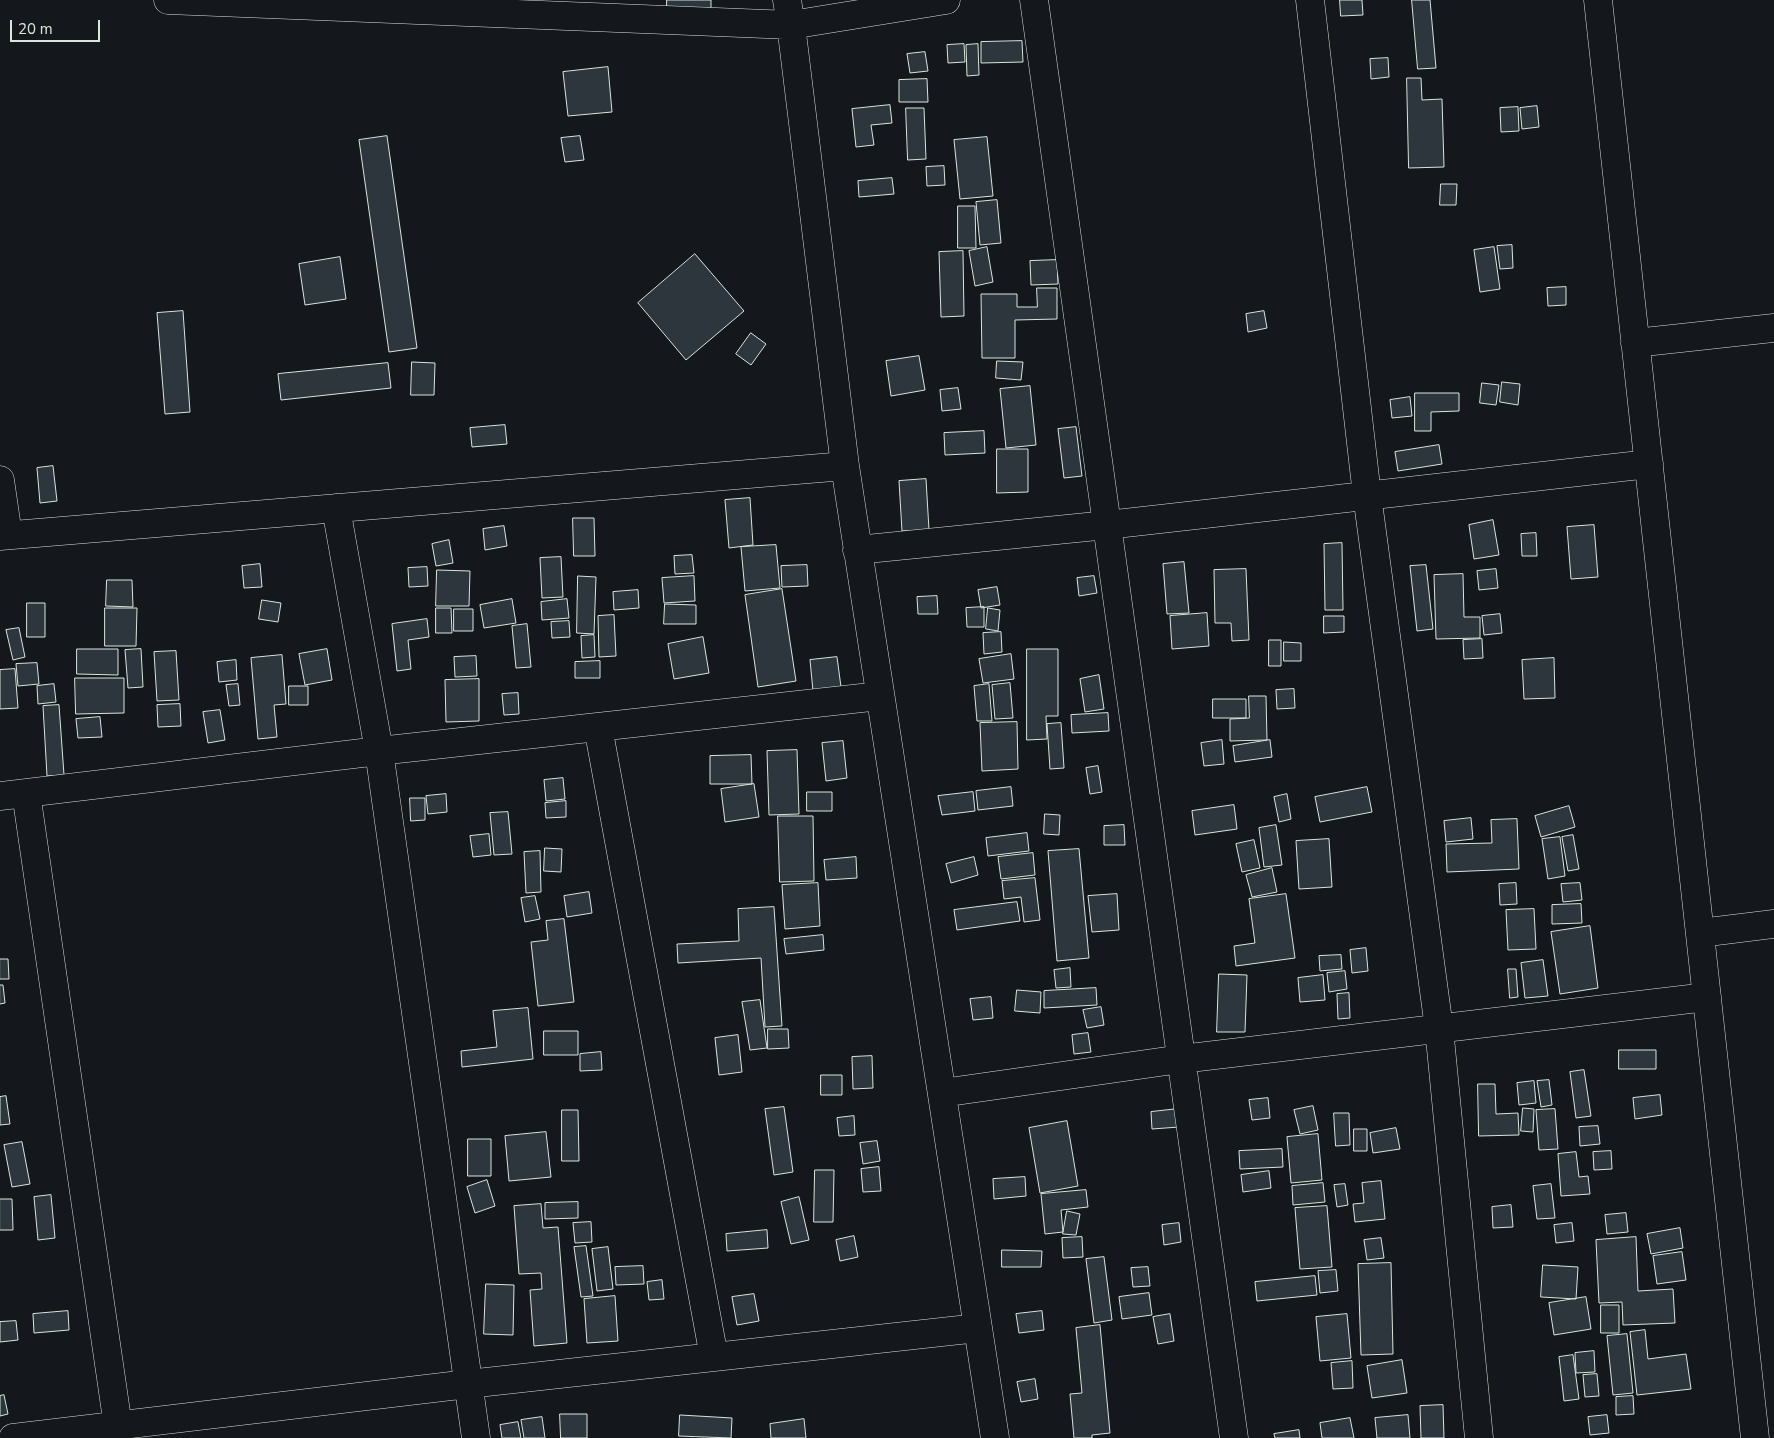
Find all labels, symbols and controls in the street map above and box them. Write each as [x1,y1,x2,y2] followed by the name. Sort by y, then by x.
[12,10,102,42] scale bar
[18,19,53,39] text: 20 m

